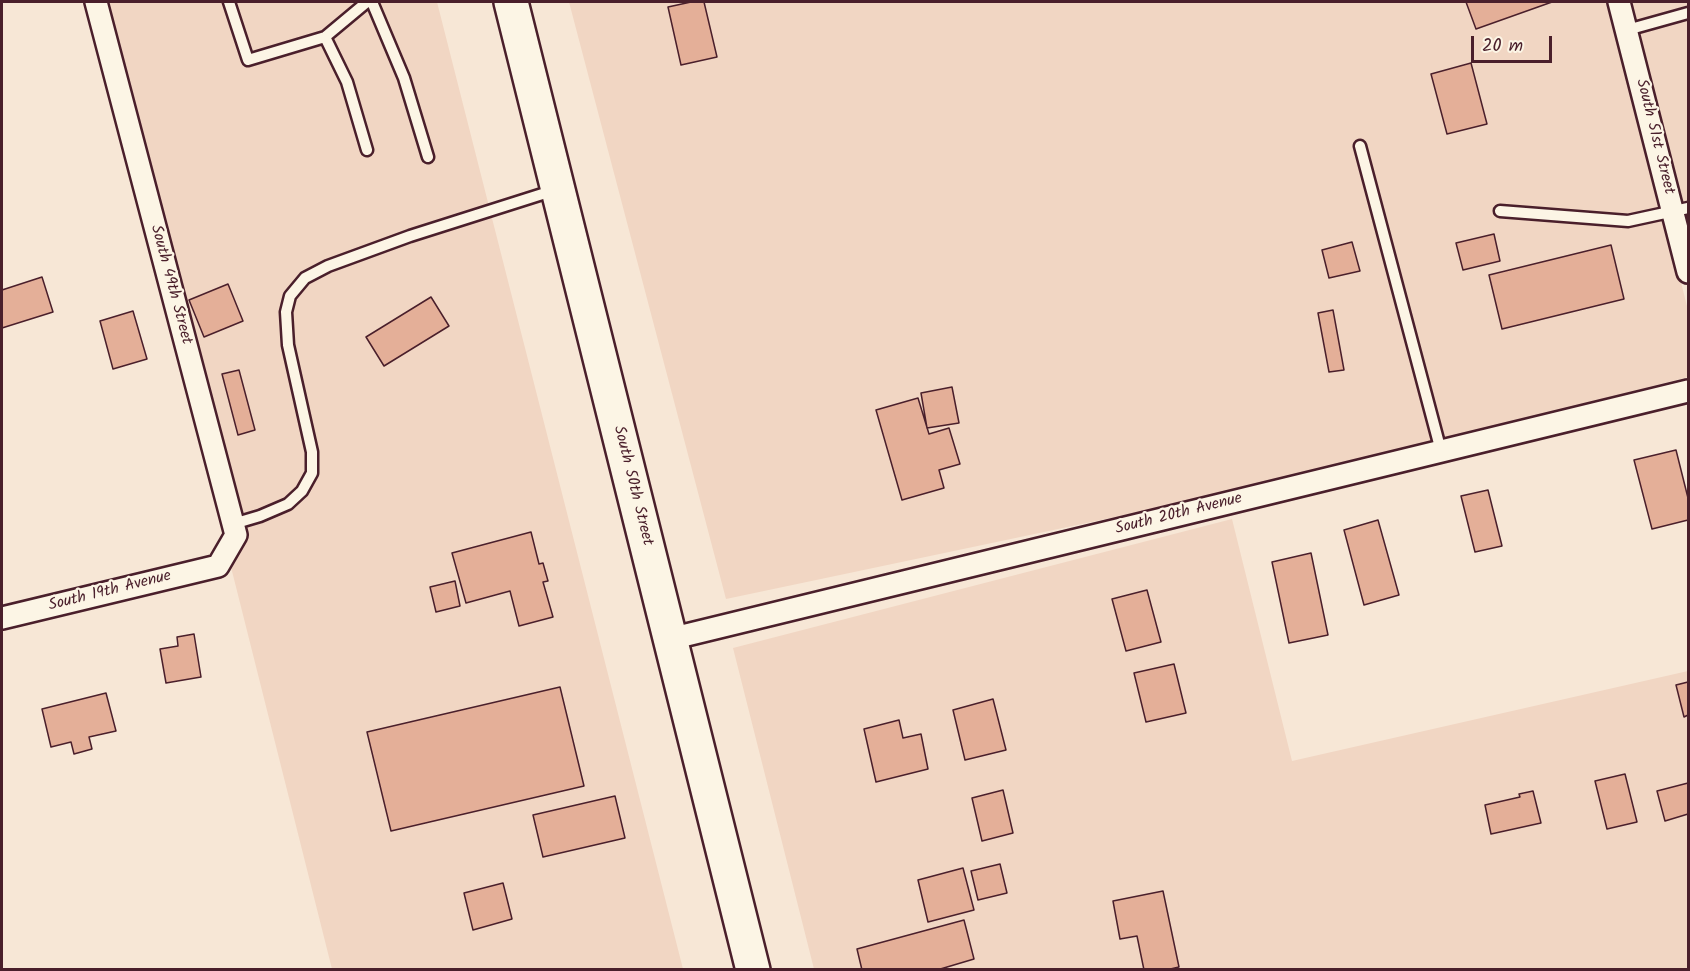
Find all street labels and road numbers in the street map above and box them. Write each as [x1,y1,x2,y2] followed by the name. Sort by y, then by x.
[1630,77,1678,197] street label: South 51st Street
[145,223,195,347] street label: South 49th Street
[608,424,656,548] street label: South 50th Street
[1114,490,1244,540] street label: South 20th Avenue
[47,567,173,617] street label: South 19th Avenue

